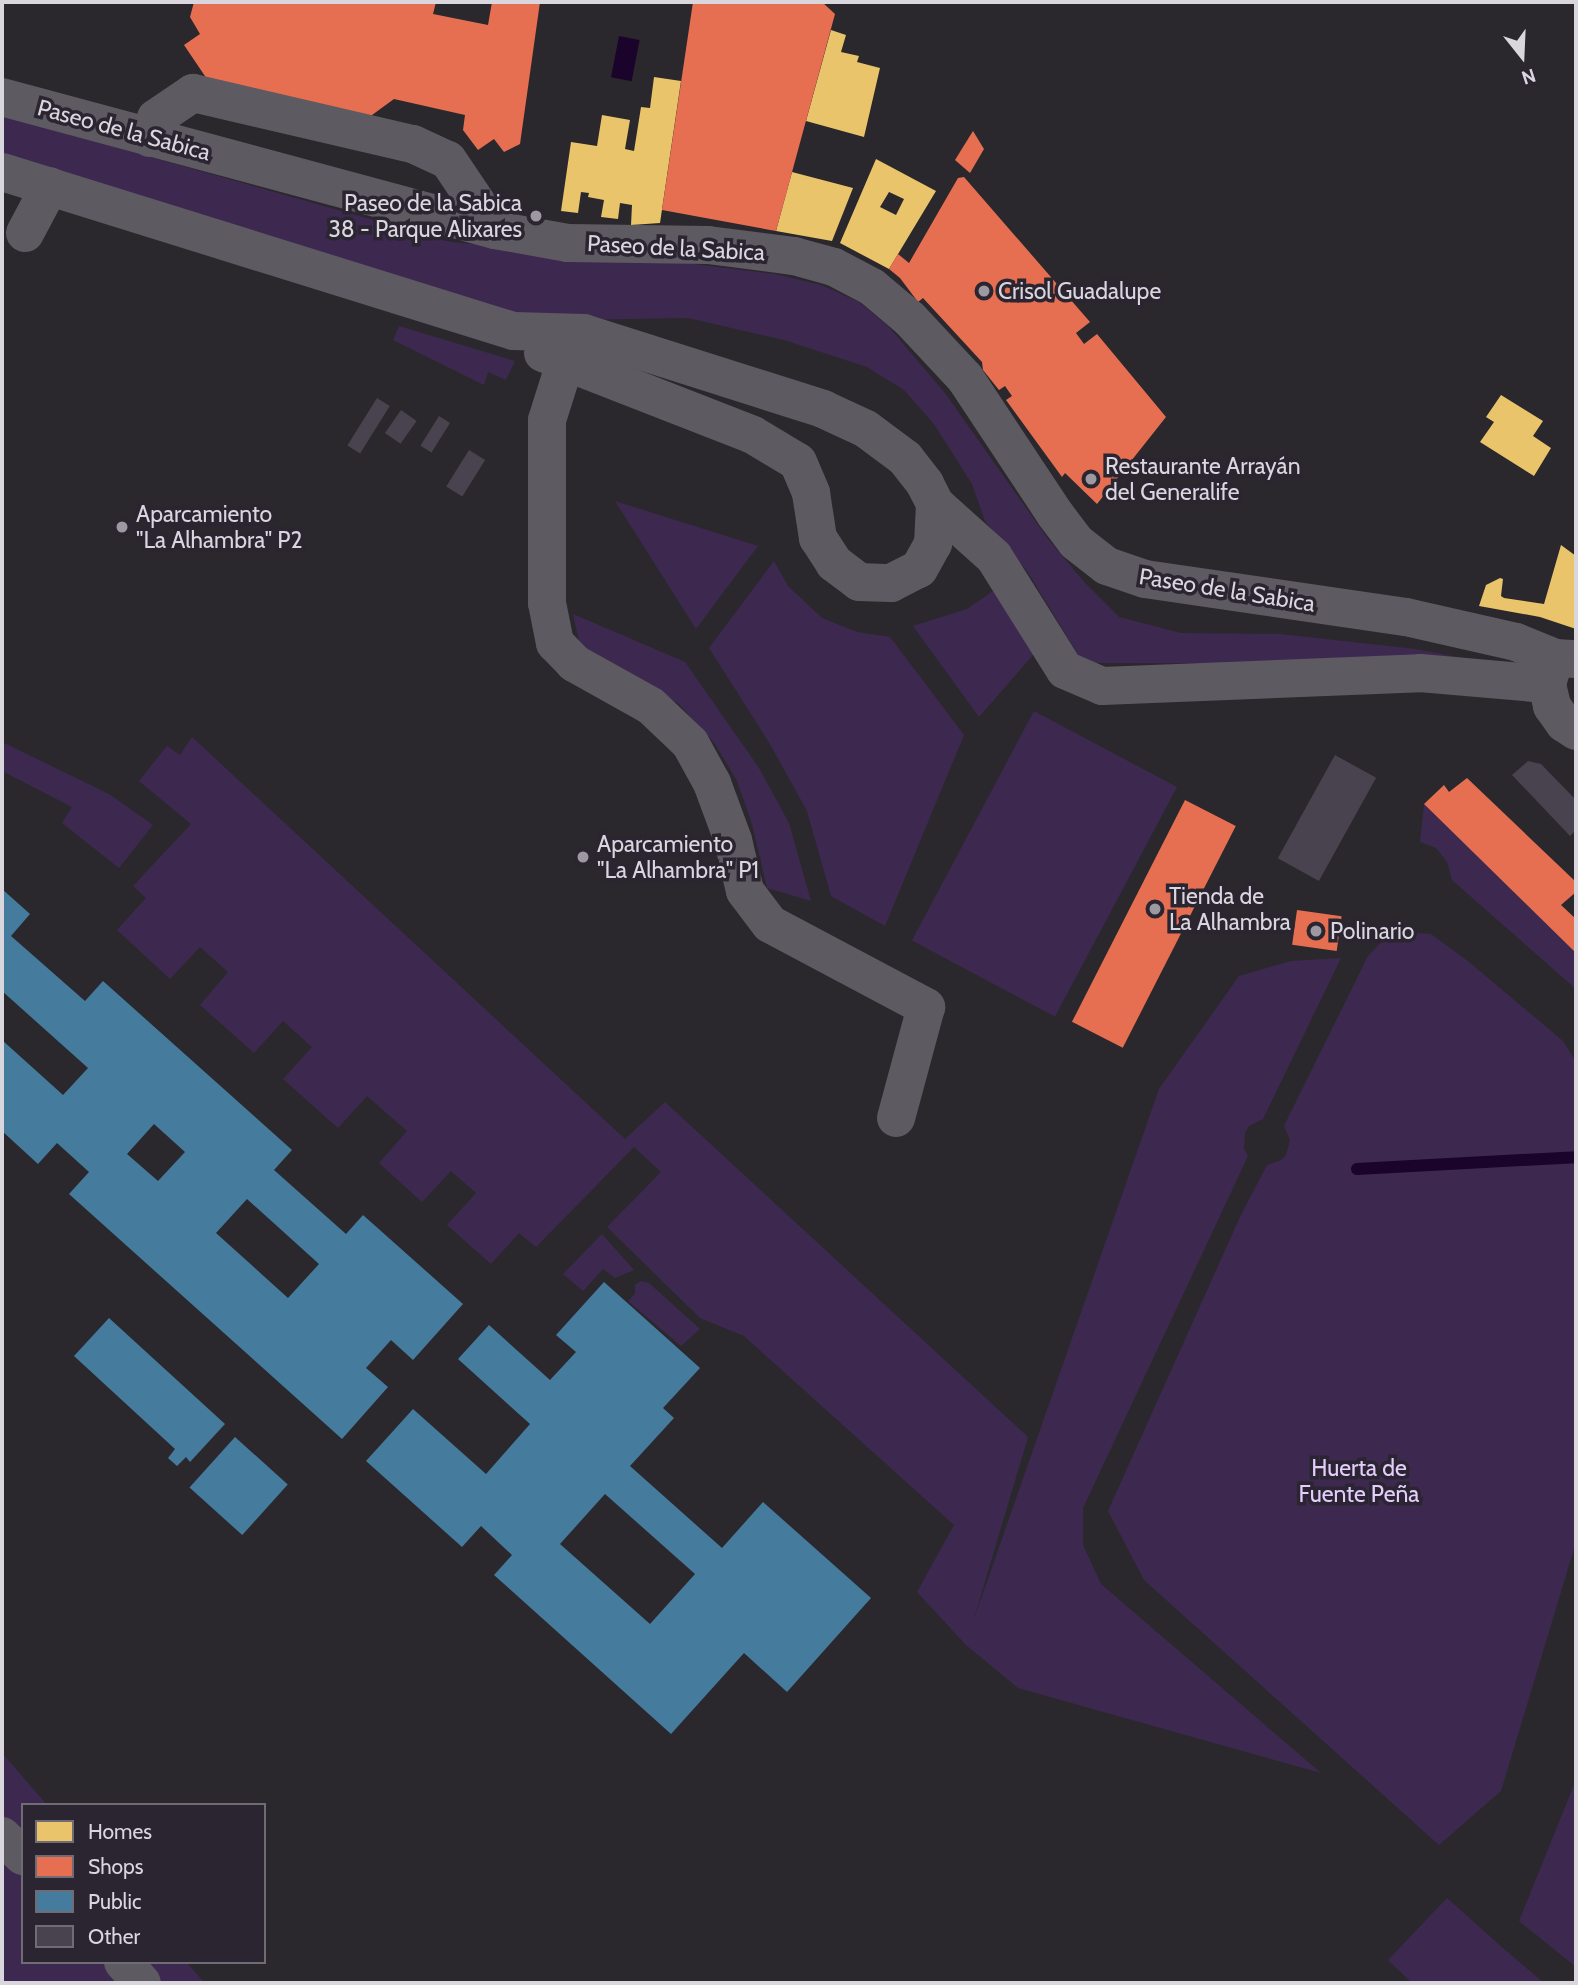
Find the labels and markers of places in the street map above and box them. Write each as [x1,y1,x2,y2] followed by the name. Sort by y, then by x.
[328,189,522,243] place label: Paseo de la Sabica 38 - Parque Alixares
[528,208,544,224] marker: Paseo de la Sabica 38 - Parque Alixares
[998,277,1161,305] place label: Crisol Guadalupe
[976,283,992,299] marker: Crisol Guadalupe
[1105,452,1300,506] place label: Restaurante Arrayán del Generalife
[1083,471,1099,487] marker: Restaurante Arrayán del Generalife
[136,500,302,554] place label: Aparcamiento "La Alhambra" P2
[114,519,130,535] marker: Aparcamiento "La Alhambra" P2
[597,830,759,884] place label: Aparcamiento "La Alhambra" P1
[575,849,591,865] marker: Aparcamiento "La Alhambra" P1
[1169,882,1291,936] place label: Tienda de La Alhambra
[1147,901,1163,917] marker: Tienda de La Alhambra
[1330,917,1415,945] place label: Polinario
[1308,923,1324,939] marker: Polinario

